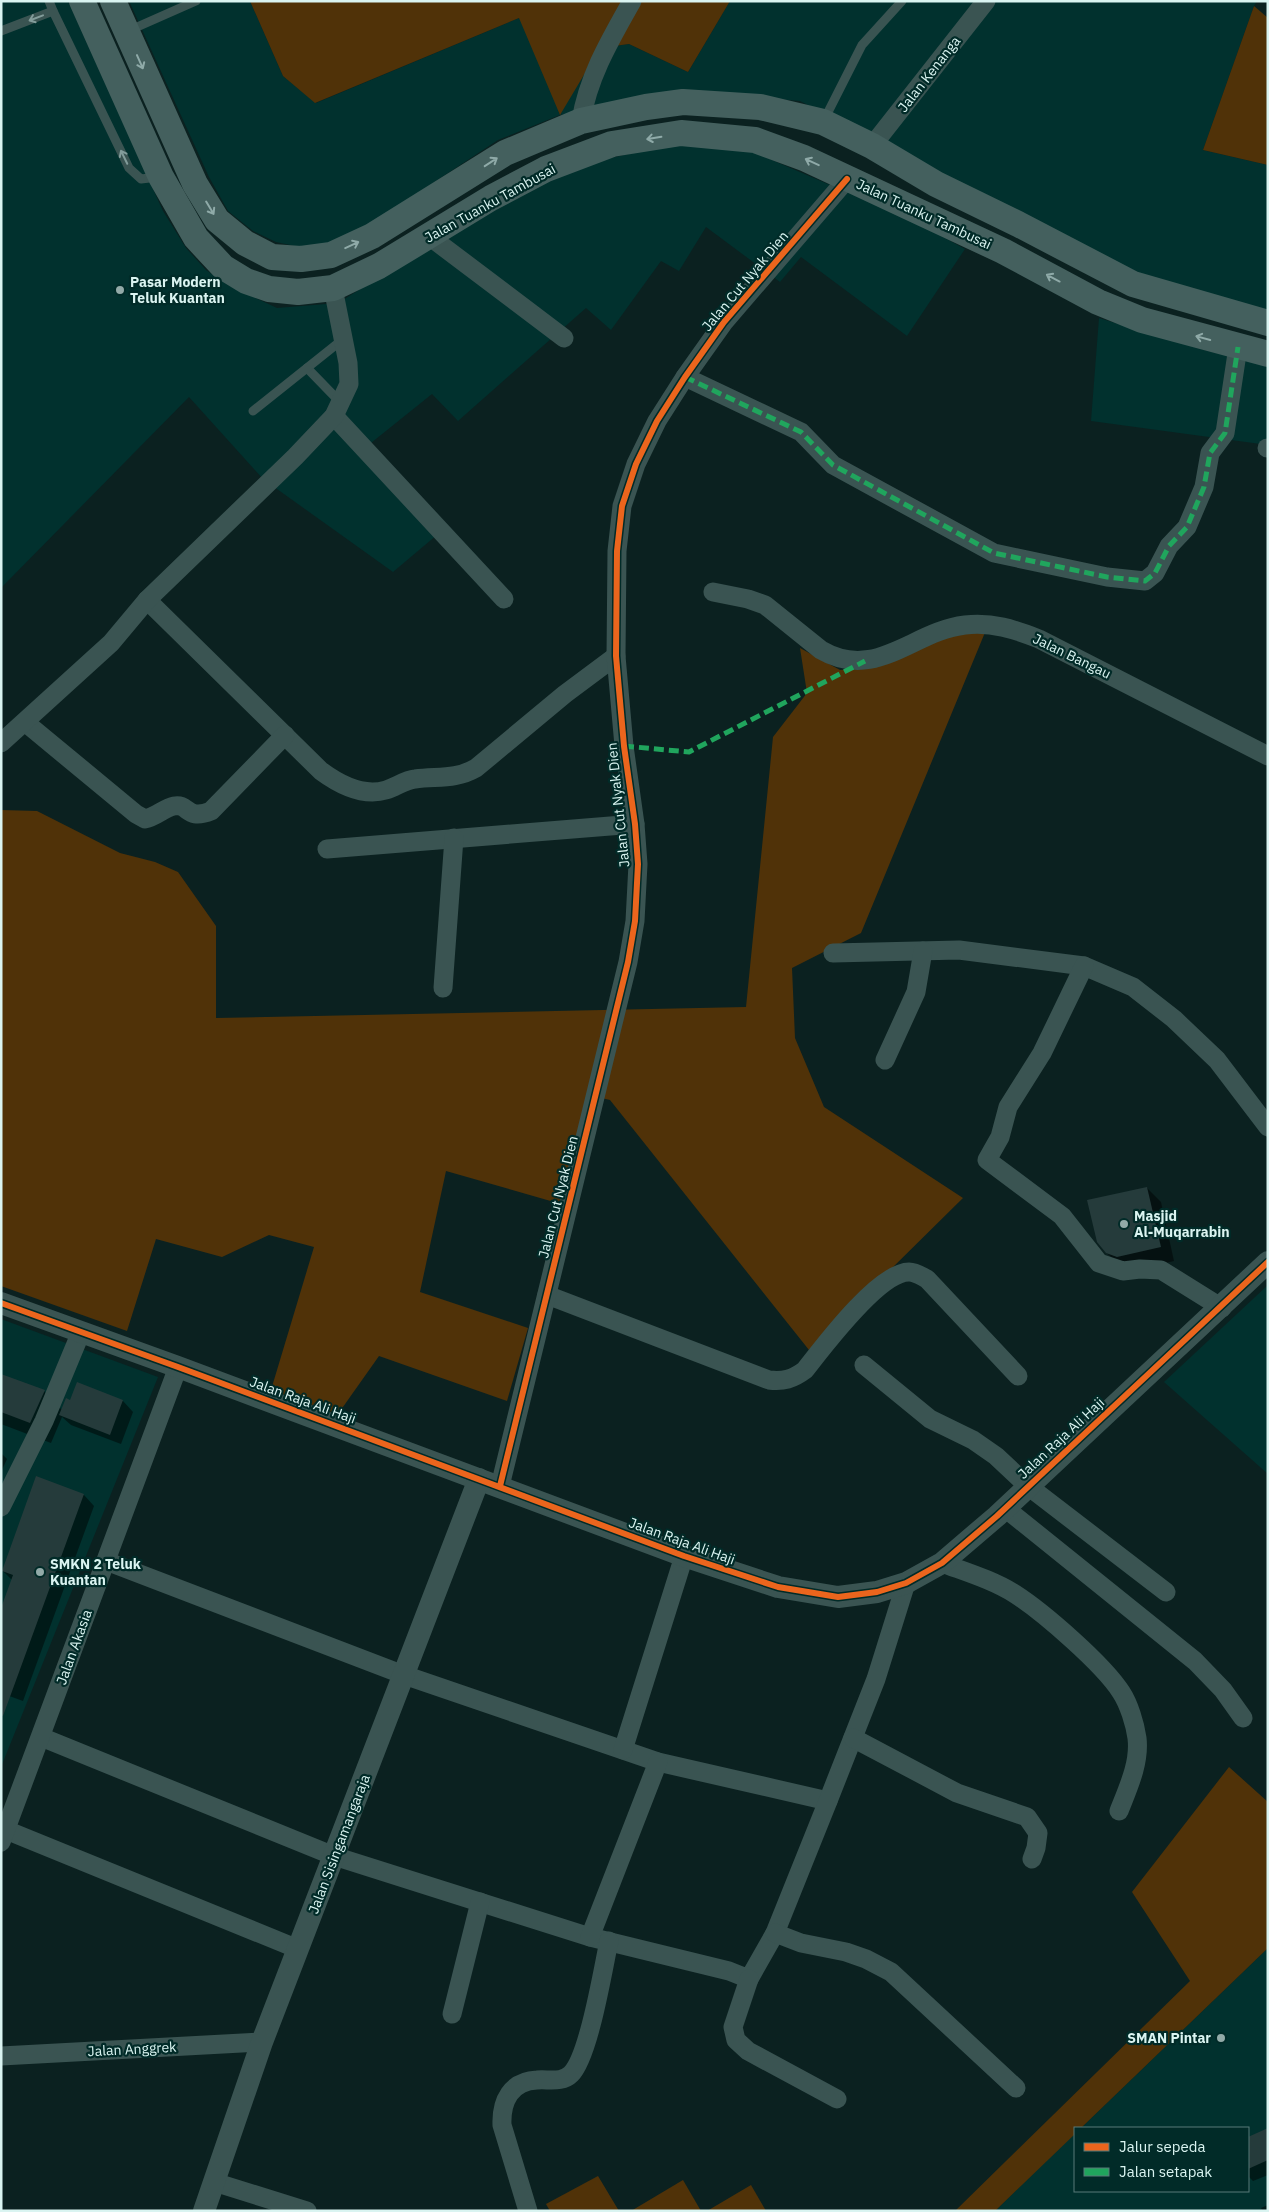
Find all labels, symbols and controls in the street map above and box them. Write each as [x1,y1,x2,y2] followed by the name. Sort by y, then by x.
[29,13,44,23] one-way arrow
[894,32,965,116] street label: Jalan Kenanga
[136,54,146,69] one-way arrow
[647,133,663,143] one-way arrow
[119,150,128,165] one-way arrow
[484,157,498,167] one-way arrow
[805,157,820,166] one-way arrow
[421,160,559,246] street label: Jalan Tuanku Tambusai
[854,175,994,253] street label: Jalan Tuanku Tambusai
[205,201,215,215] one-way arrow
[698,227,792,335] street label: Jalan Cut Nyak Dien
[344,240,359,250] one-way arrow
[130,273,225,307] place label: Pasar Modern Teluk Kuantan
[1046,273,1061,282] one-way arrow
[114,284,126,296] marker: Pasar Modern Teluk Kuantan
[1196,333,1212,342] one-way arrow
[1030,629,1114,683] street label: Jalan Bangau
[602,742,634,868] street label: Jalan Cut Nyak Dien
[534,1134,582,1260] street label: Jalan Cut Nyak Dien
[1134,1207,1230,1241] place label: Masjid Al-Muqarrabin
[1118,1218,1130,1230] marker: Masjid Al-Muqarrabin
[247,1372,359,1428] street label: Jalan Raja Ali Haji
[1014,1393,1108,1483] street label: Jalan Raja Ali Haji
[626,1513,738,1569] street label: Jalan Raja Ali Haji
[50,1555,142,1589] place label: SMKN 2 Teluk Kuantan
[34,1566,46,1578] marker: SMKN 2 Teluk Kuantan
[52,1606,96,1687] street label: Jalan Akasia
[304,1771,374,1916] street label: Jalan Sisingamangaraja
[1127,2029,1211,2047] place label: SMAN Pintar
[1215,2032,1227,2044] marker: SMAN Pintar
[87,2038,178,2060] street label: Jalan Anggrek
[1074,2127,1249,2192] legend
[1119,2137,1206,2156] text: Jalur sepeda
[1119,2162,1212,2181] text: Jalan setapak

